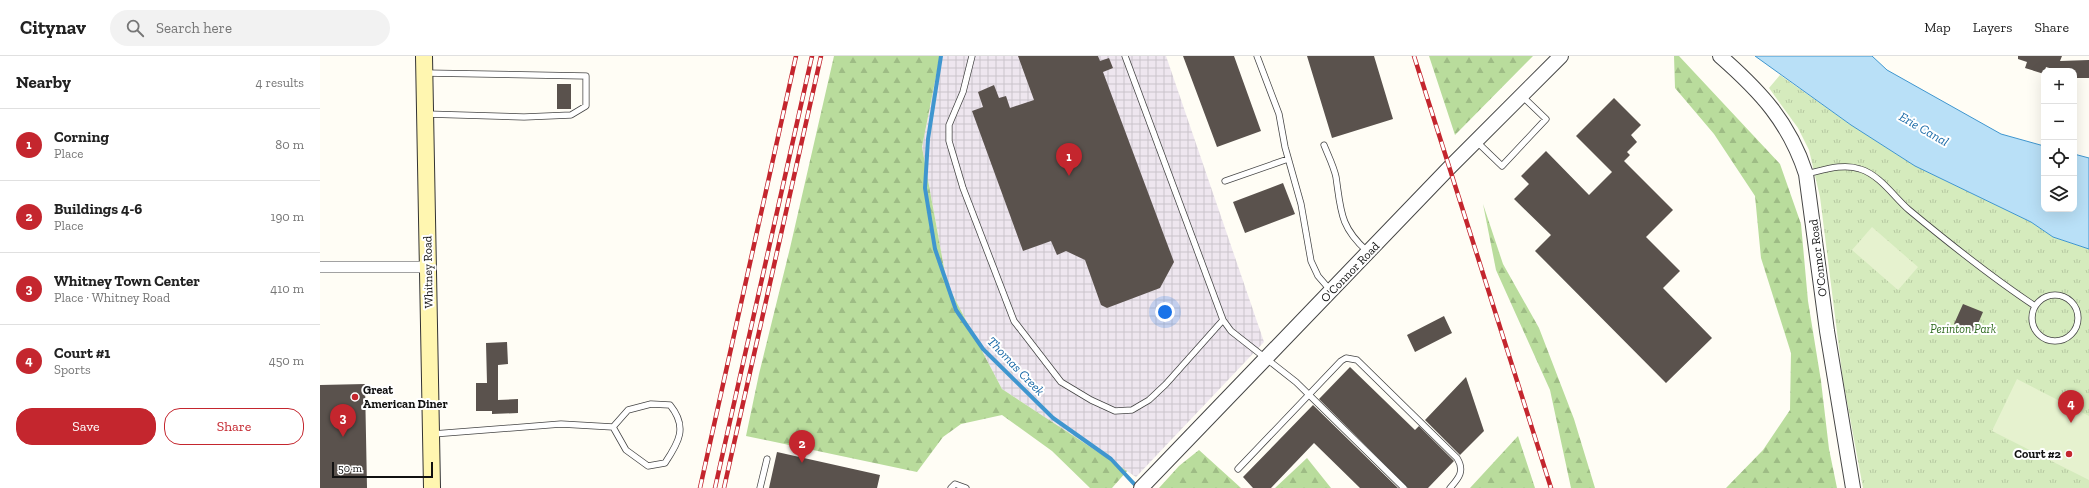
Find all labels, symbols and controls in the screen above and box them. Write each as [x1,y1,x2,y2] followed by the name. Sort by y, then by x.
[110,10,390,46] search box
[20,16,86,39] text: Citynav
[124,17,146,39] icon: search
[156,19,232,37] text: Search here
[1924,19,1951,36] text: Map
[1973,19,2012,36] text: Layers
[2034,19,2069,36] text: Share
[2041,68,2077,212] map controls
[2041,68,2077,104] button: +
[16,72,71,92] text: Nearby
[256,75,304,90] text: 4 results
[2041,104,2077,140] button: −
[1896,109,1952,149] water label: Erie Canal
[54,128,109,146] text: Corning
[26,137,32,152] text: 1
[275,137,304,152] text: 80 m
[2041,140,2077,176] button: locate
[1056,143,1082,176] pin: 1
[54,146,83,161] text: Place
[2041,176,2077,212] button: layers
[54,200,142,218] text: Buildings 4-6
[26,209,32,224] text: 2
[270,209,304,224] text: 190 m
[54,218,83,233] text: Place
[1806,218,1830,298] street label: O'Connor Road
[420,235,436,308] street label: Whitney Road
[1318,239,1382,305] street label: O'Connor Road
[54,272,200,290] text: Whitney Town Center
[26,281,32,296] text: 3
[270,281,304,296] text: 410 m
[54,290,170,305] text: Place · Whitney Road
[1155,302,1175,322] your location
[1930,322,1997,336] park label: Perinton Park
[984,334,1048,399] water label: Thomas Creek
[54,344,110,362] text: Court #1
[25,353,33,368] text: 4
[269,353,304,368] text: 450 m
[54,362,91,377] text: Sports
[363,383,448,411] place label: Great American Diner
[2058,390,2084,423] pin: 4
[350,392,360,402] marker: Great American Diner
[330,404,356,437] pin: 3
[16,408,156,445] button: Save
[164,408,304,445] button: Share
[789,430,815,463] pin: 2
[2014,447,2062,461] place label: Court #2
[2064,449,2074,459] marker: Court #2
[332,460,433,479] scale bar
[338,462,362,475] text: 50 m

